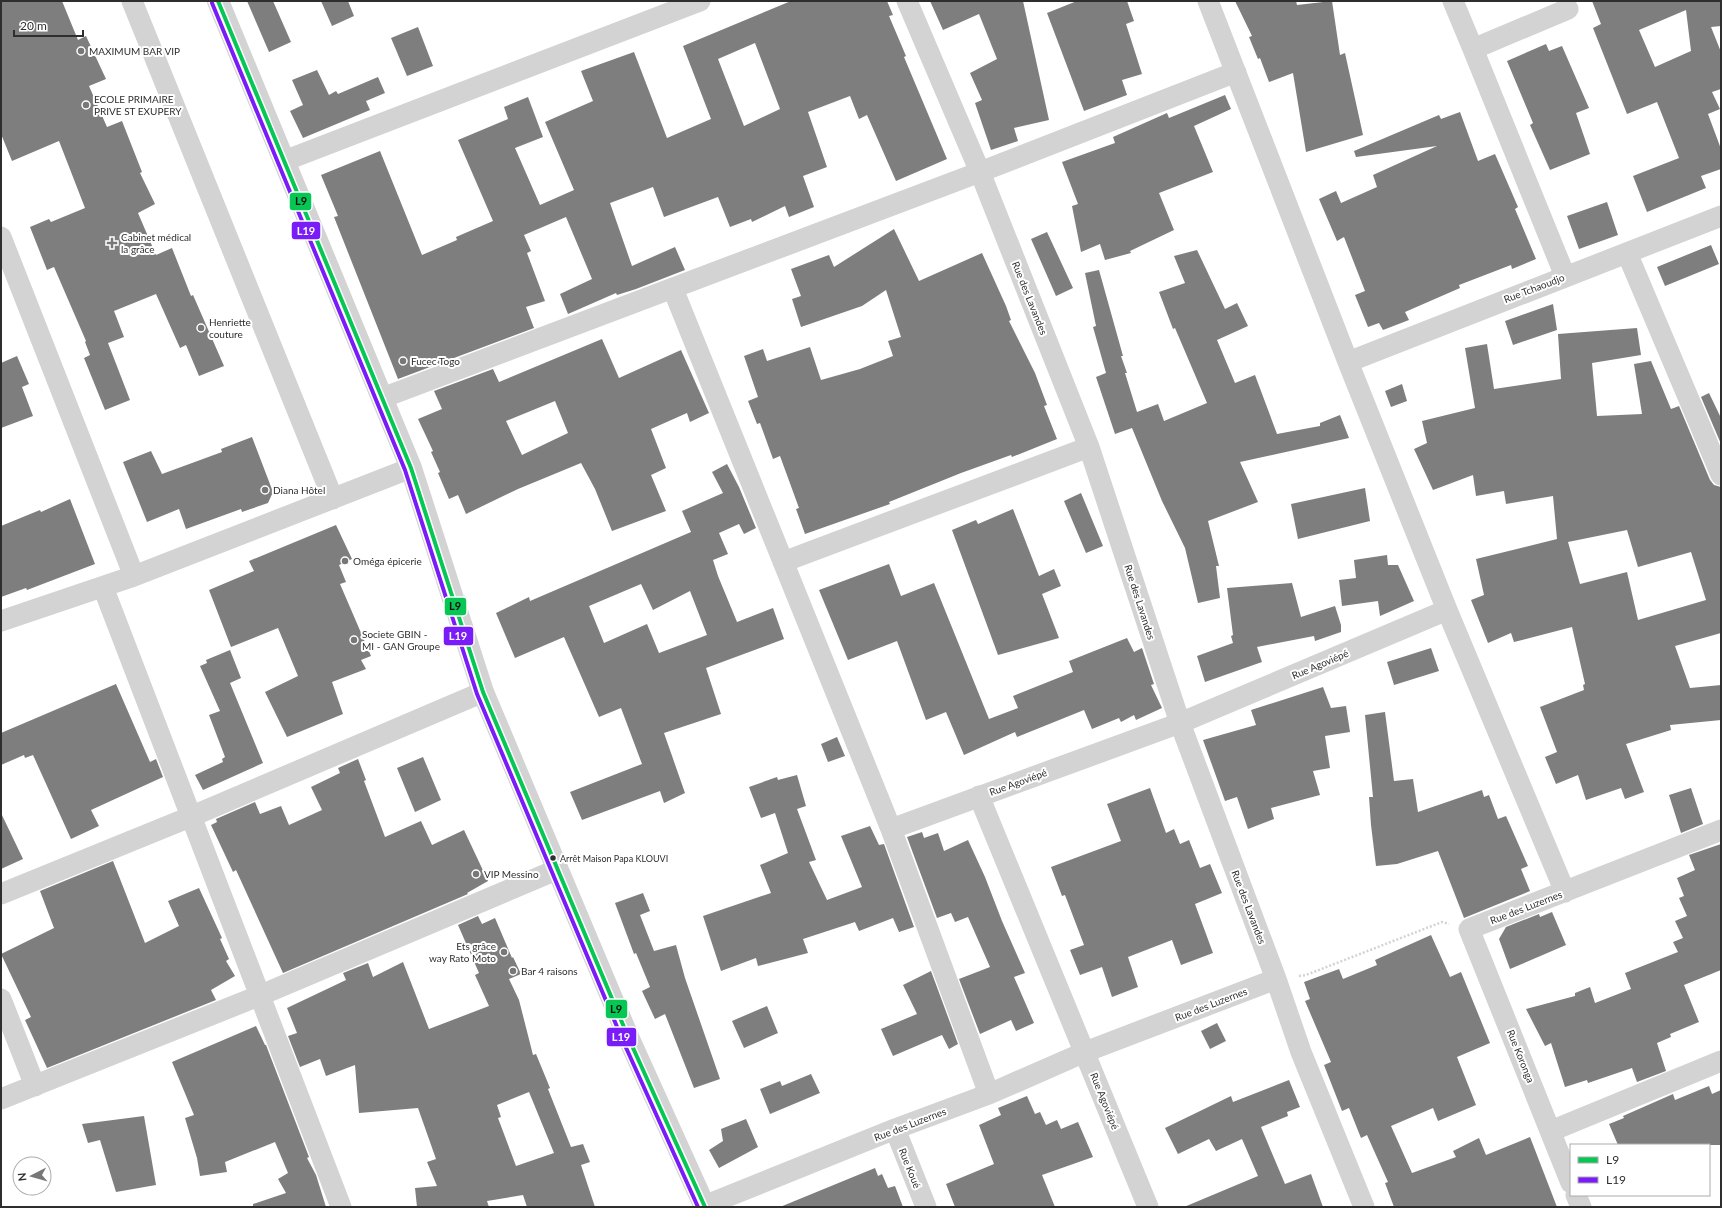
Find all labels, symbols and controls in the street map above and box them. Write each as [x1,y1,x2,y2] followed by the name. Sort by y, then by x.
[14,12,83,38] scale bar
[20,18,47,33] text: 20 m
[89,45,180,57] place label: MAXIMUM BAR VIP
[76,46,86,56] marker: MAXIMUM BAR VIP
[94,93,182,117] place label: ECOLE PRIMAIRE PRIVE ST EXUPERY
[81,100,91,110] marker: ECOLE PRIMAIRE PRIVE ST EXUPERY
[289,192,312,211] line badge: L9
[295,194,307,207] text: L9
[291,221,321,240] line badge: L19
[297,224,315,237] text: L19
[121,231,191,255] place label: Cabinet médical la grâce
[106,237,118,249] marker: Cabinet médical la grâce
[1010,260,1050,336] street label: Rue des Lavandes
[1502,271,1566,305] street label: Rue Tchaoudjo
[209,316,251,340] place label: Henriette couture
[196,323,206,333] marker: Henriette couture
[411,355,460,367] place label: Fucec Togo
[398,356,408,366] marker: Fucec Togo
[273,484,325,496] place label: Diana Hôtel
[260,485,270,495] marker: Diana Hôtel
[353,555,422,567] place label: Oméga épicerie
[340,556,350,566] marker: Oméga épicerie
[1122,563,1158,641] street label: Rue des Lavandes
[444,597,467,616] line badge: L9
[449,599,461,612] text: L9
[443,626,474,646] line badge: L19
[362,628,440,652] place label: Societe GBIN - MI - GAN Groupe
[449,629,467,642] text: L19
[349,635,359,645] marker: Societe GBIN - MI - GAN Groupe
[1290,647,1350,681] street label: Rue Agoviépé
[988,766,1048,798] street label: Rue Agoviépé
[548,853,558,863] marker: Arrêt Maison Papa KLOUVI
[560,853,668,864] place label: Arrêt Maison Papa KLOUVI
[484,868,539,880] place label: VIP Messino
[1229,868,1269,946] street label: Rue des Lavandes
[471,869,481,879] marker: VIP Messino
[1488,888,1564,926] street label: Rue des Luzernes
[429,940,496,964] place label: Ets grâce way Rato Moto
[499,947,509,957] marker: Ets grâce way Rato Moto
[521,965,578,977] place label: Bar 4 raisons
[508,966,518,976] marker: Bar 4 raisons
[1173,985,1249,1023] street label: Rue des Luzernes
[605,999,628,1019] line badge: L9
[610,1002,622,1015] text: L9
[606,1027,637,1047] line badge: L19
[1505,1028,1537,1084] street label: Rue Koronga
[612,1030,630,1043] text: L19
[1088,1071,1122,1131] street label: Rue Agoviépé
[872,1105,948,1143] street label: Rue des Luzernes
[1570,1144,1710,1196] legend
[897,1146,923,1190] street label: Rue Koué
[1606,1152,1619,1167] text: L9
[12,1156,52,1196] north arrow
[15,1172,28,1182] text: N
[1606,1172,1626,1187] text: L19

